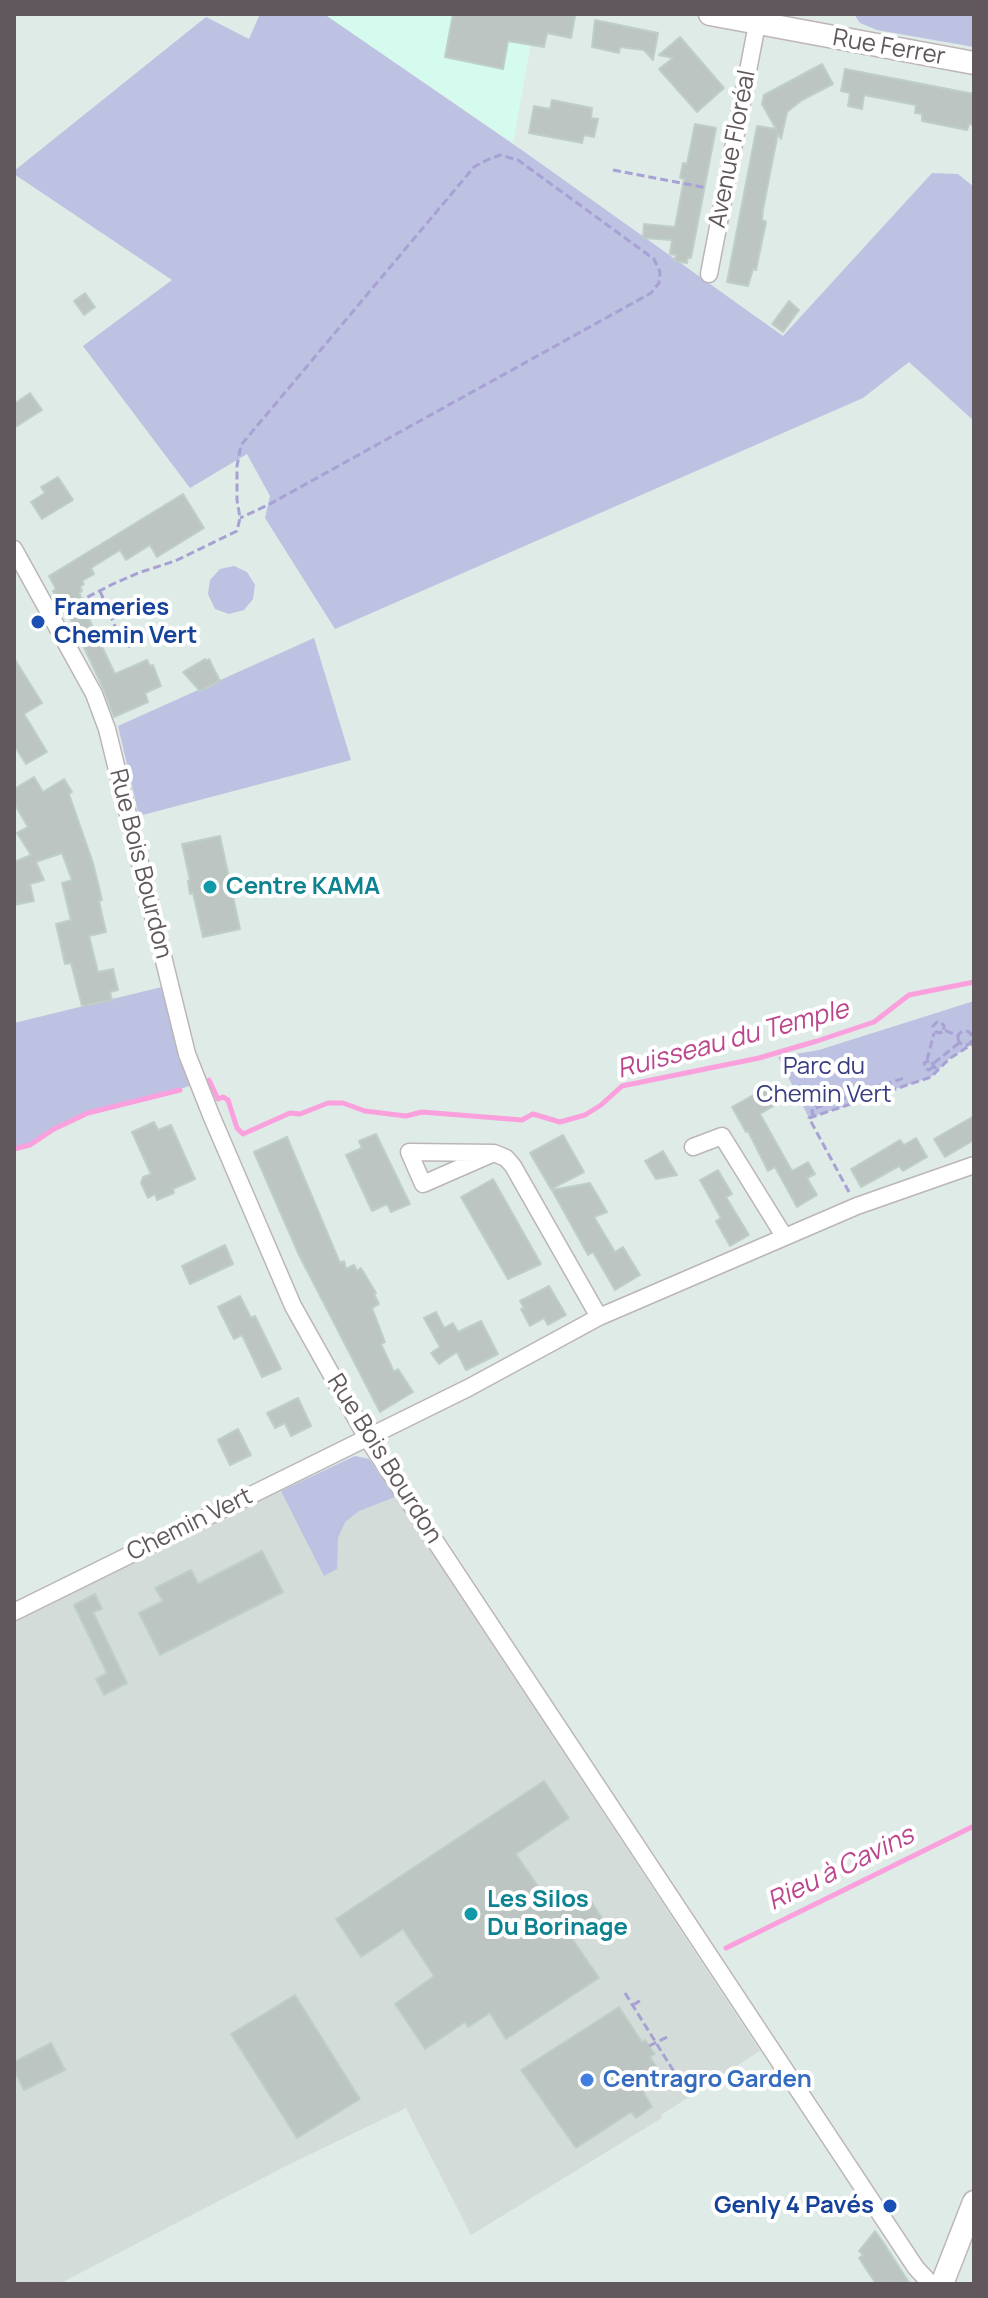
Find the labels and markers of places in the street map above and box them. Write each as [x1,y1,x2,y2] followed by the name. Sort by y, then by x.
[54,594,197,650] place label: Frameries Chemin Vert
[29,613,47,631] marker: Frameries Chemin Vert
[226,873,380,901] place label: Centre KAMA
[201,878,219,896] marker: Centre KAMA
[487,1886,628,1942] place label: Les Silos Du Borinage
[462,1905,480,1923] marker: Les Silos Du Borinage
[603,2066,812,2094] place label: Centragro Garden
[578,2071,596,2089] marker: Centragro Garden
[714,2192,874,2220] place label: Genly 4 Pavés
[881,2197,899,2215] marker: Genly 4 Pavés

